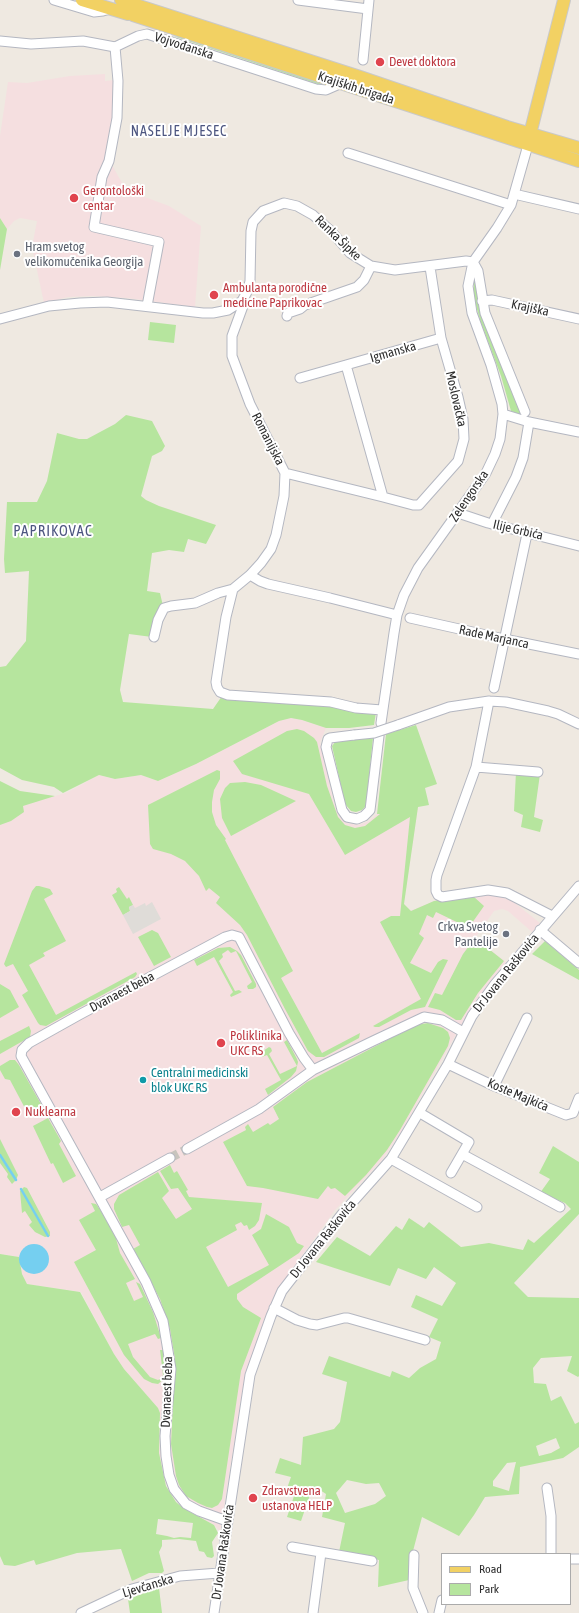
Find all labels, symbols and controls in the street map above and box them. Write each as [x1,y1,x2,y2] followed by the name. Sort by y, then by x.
[152,29,216,63] street label: Vojvođanska
[389,54,456,70] place label: Devet doktora
[374,56,386,68] marker: Devet doktora
[316,68,396,108] street label: Krajiških brigada
[131,124,227,140] district label: NASELJE MJESEC
[83,183,144,214] place label: Gerontološki centar
[68,192,80,204] marker: Gerontološki centar
[312,212,364,264] street label: Ranka Šipke
[25,239,143,270] place label: Hram svetog velikomučenika Georgija
[12,249,22,259] marker: Hram svetog velikomučenika Georgija
[223,280,327,311] place label: Ambulanta porodične medicine Paprikovac
[208,289,220,301] marker: Ambulanta porodične medicine Paprikovac
[510,296,550,320] street label: Krajiška
[368,338,418,366] street label: Igmanska
[442,370,470,428] street label: Moslovačka
[248,410,288,468] street label: Romanijska
[446,467,492,525] street label: Zelengorska
[491,517,545,543] street label: Ilije Grbića
[13,522,93,540] district label: PAPRIKOVAC
[458,622,530,652] street label: Rade Marjanca
[438,919,498,950] place label: Crkva Svetog Pantelije
[501,929,511,939] marker: Crkva Svetog Pantelije
[470,931,542,1015] street label: Dr Jovana Raškovića
[87,968,157,1016] street label: Dvanaest beba
[230,1028,282,1059] place label: Poliklinika UKC RS
[215,1037,227,1049] marker: Poliklinika UKC RS
[151,1065,248,1096] place label: Centralni medicinski blok UKC RS
[138,1075,148,1085] marker: Centralni medicinski blok UKC RS
[485,1075,551,1115] street label: Koste Majkića
[25,1104,76,1120] place label: Nuklearna
[10,1106,22,1118] marker: Nuklearna
[287,1197,359,1281] street label: Dr Jovana Raškovića
[158,1356,176,1428] street label: Dvanaest beba
[262,1483,332,1514] place label: Zdravstvena ustanova HELP
[247,1492,259,1504] marker: Zdravstvena ustanova HELP
[209,1503,237,1601] street label: Dr Jovana Raškovića
[441,1553,571,1605] legend
[479,1562,502,1576] text: Road
[121,1571,175,1601] street label: Ljevčanska
[479,1582,499,1596] text: Park

